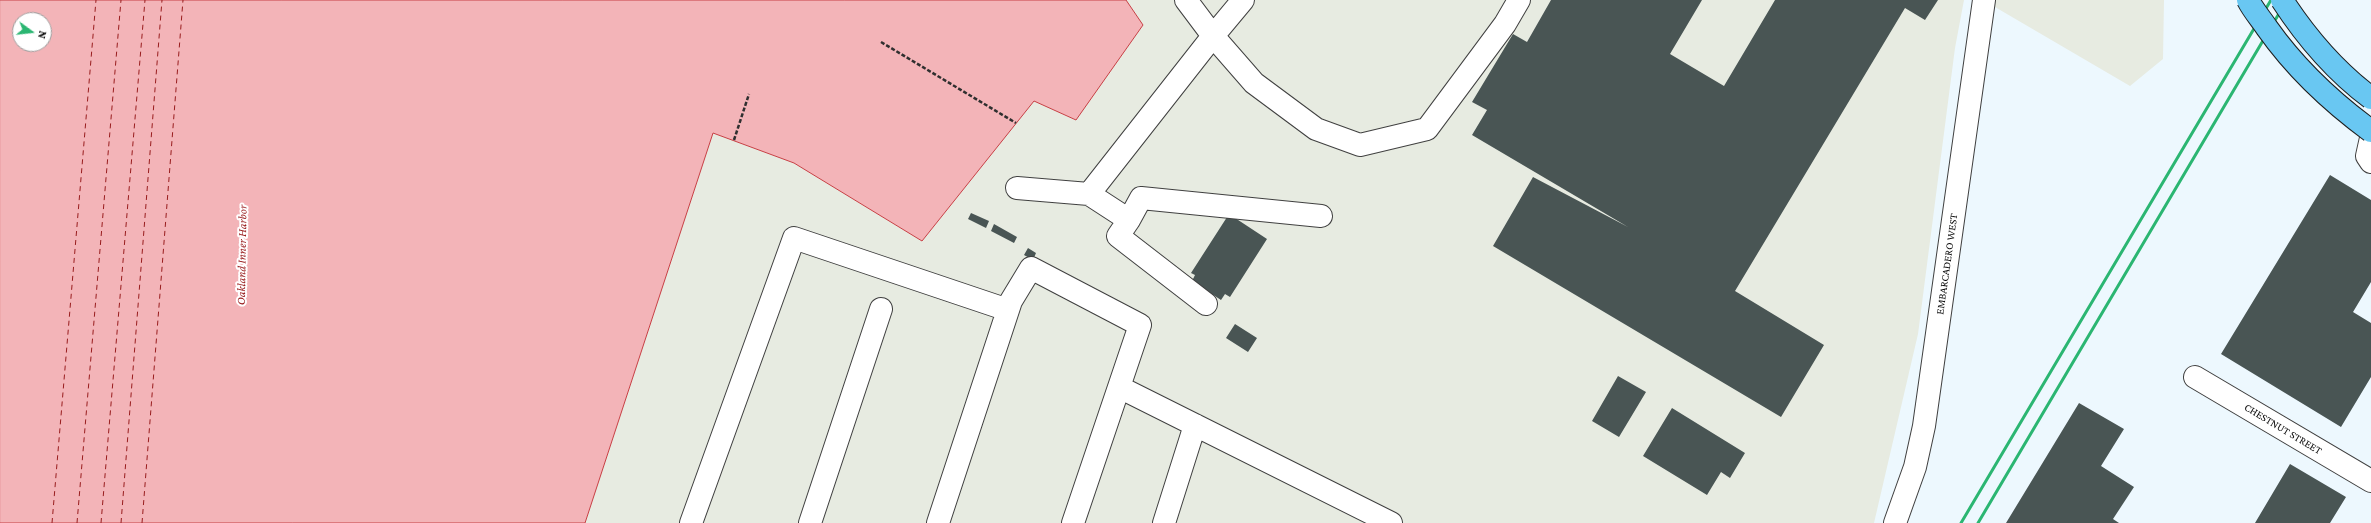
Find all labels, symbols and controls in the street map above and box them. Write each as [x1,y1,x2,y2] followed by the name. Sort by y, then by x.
[12,12,52,52] north arrow
[36,30,49,40] text: N
[234,205,250,305] water label: Oakland Inner Harbor
[1933,213,1961,315] street label: EMBARCADERO WEST
[2242,401,2324,457] street label: CHESTNUT STREET

